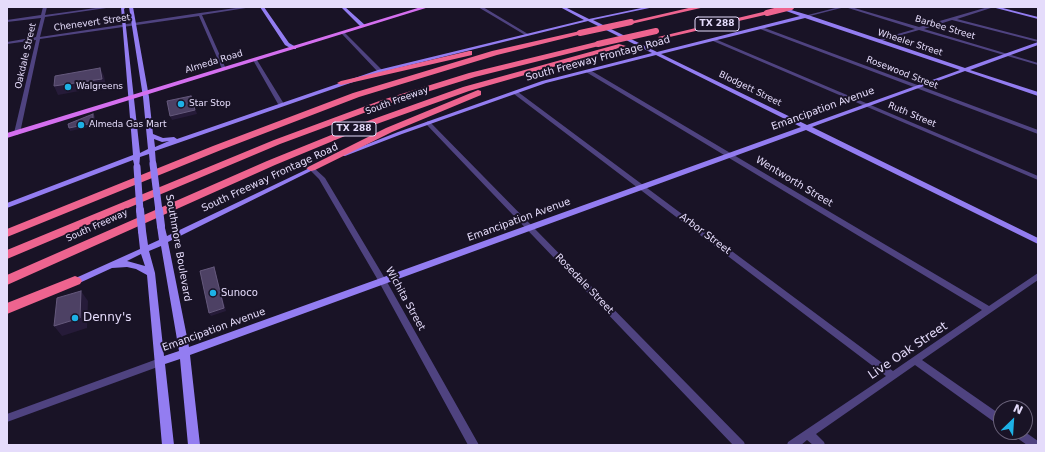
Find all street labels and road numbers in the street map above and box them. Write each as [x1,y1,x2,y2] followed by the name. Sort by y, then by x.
[53,12,131,34] street label: Chenevert Street
[914,14,976,42] street label: Barbee Street
[695,17,739,31] road number: TX 288
[13,22,39,90] street label: Oakdale Street
[876,27,944,59] street label: Wheeler Street
[524,34,672,84] street label: South Freeway Frontage Road
[184,48,244,76] street label: Almeda Road
[865,54,939,92] street label: Rosewood Street
[717,69,783,109] street label: Blodgett Street
[364,85,430,117] street label: South Freeway
[770,85,876,133] street label: Emancipation Avenue
[886,100,938,130] street label: Ruth Street
[332,122,376,136] road number: TX 288
[200,141,340,215] street label: South Freeway Frontage Road
[753,154,835,210] street label: Wentworth Street
[163,193,193,303] street label: Southmore Boulevard
[466,196,572,244] street label: Emancipation Avenue
[65,208,129,244] street label: South Freeway
[677,211,733,257] street label: Arbor Street
[552,251,616,317] street label: Rosedale Street
[383,265,427,333] street label: Wichita Street
[161,306,267,354] street label: Emancipation Avenue
[866,319,950,383] street label: Live Oak Street

